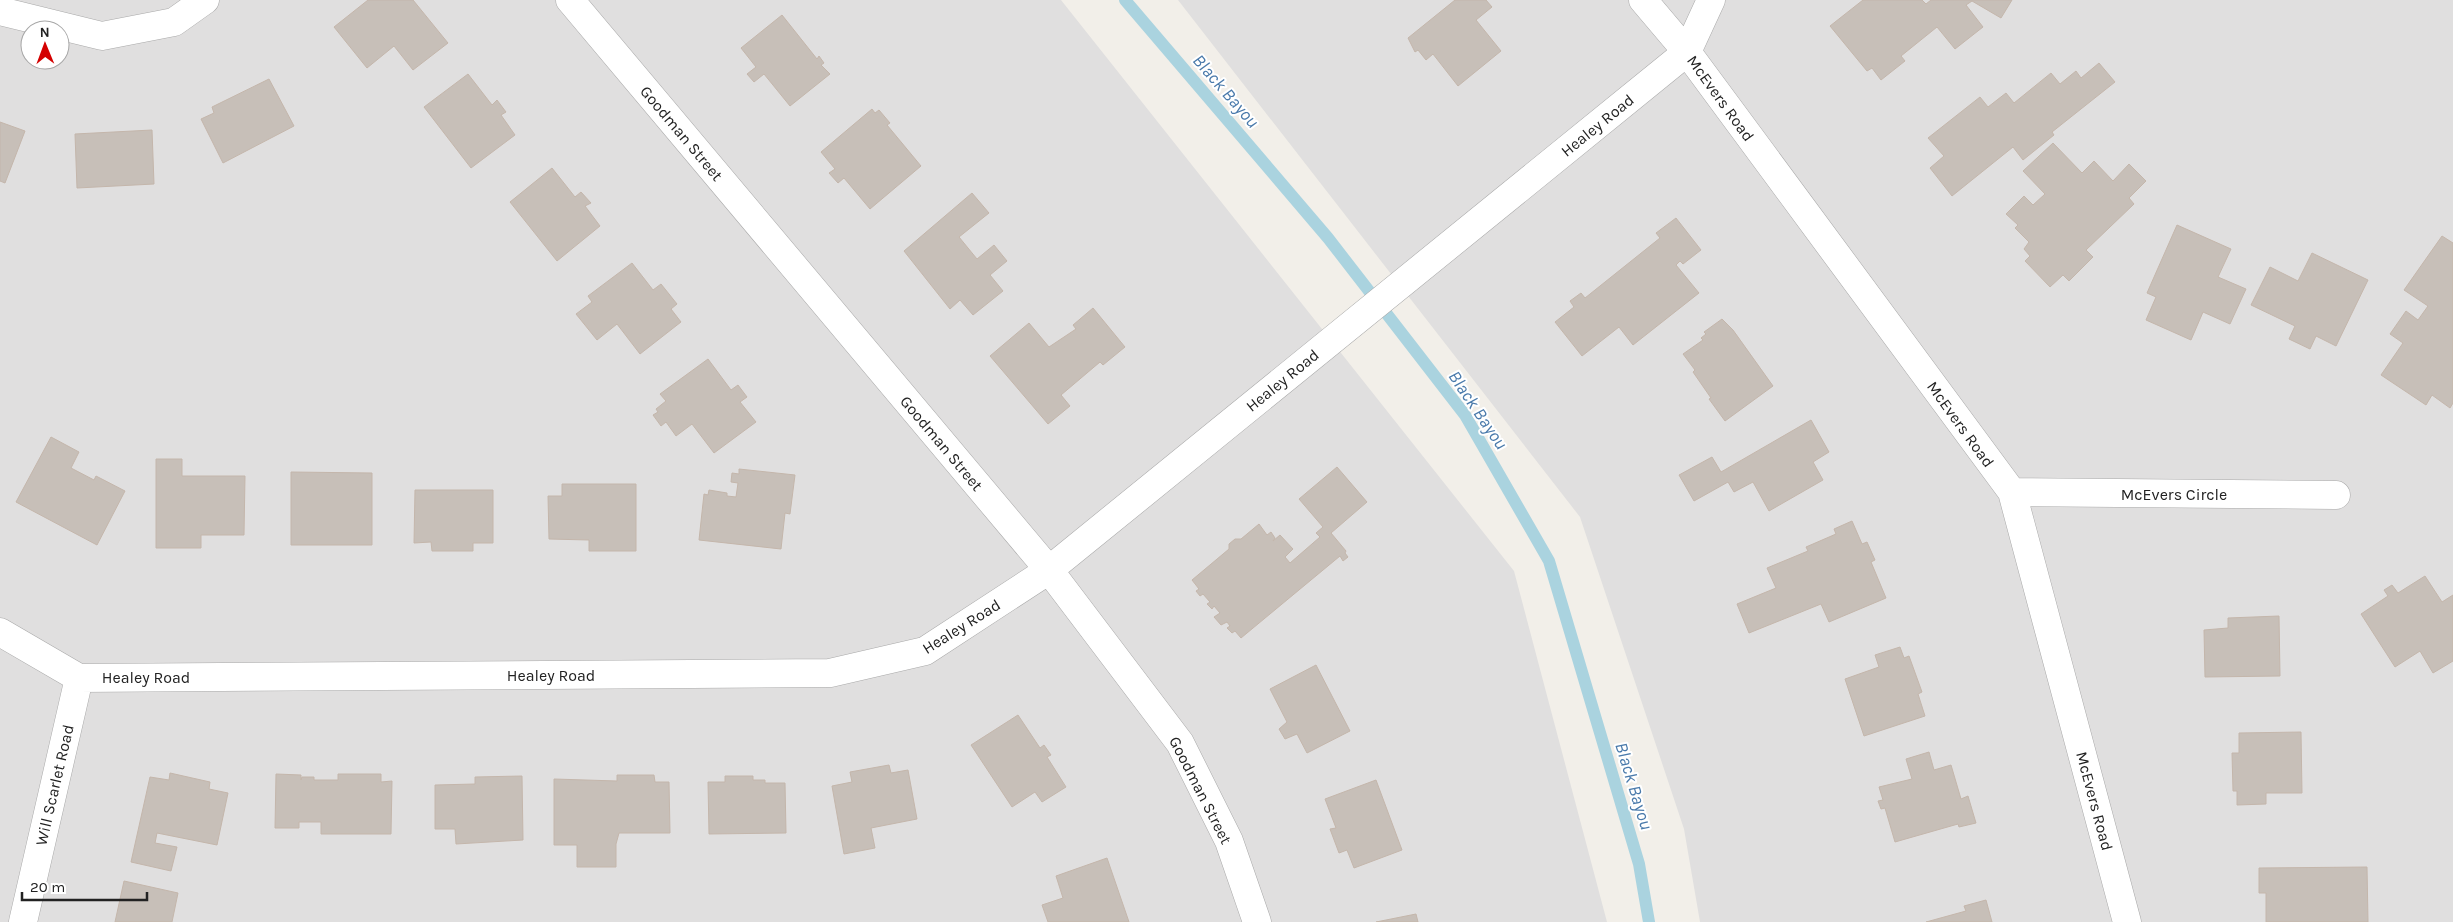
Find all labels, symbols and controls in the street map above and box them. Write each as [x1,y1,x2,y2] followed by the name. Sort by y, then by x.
[20,20,70,70] north arrow
[40,24,50,41] text: N
[1188,50,1264,132] water label: Black Bayou
[1683,51,1758,145] street label: McEvers Road
[636,82,727,185] street label: Goodman Street
[1557,90,1638,161] street label: Healey Road
[1242,345,1323,416] street label: Healey Road
[1444,366,1512,454] water label: Black Bayou
[1923,377,1998,471] street label: McEvers Road
[896,392,987,495] street label: Goodman Street
[2121,485,2227,504] street label: McEvers Circle
[919,595,1004,658] street label: Healey Road
[507,666,595,685] street label: Healey Road
[102,668,190,687] street label: Healey Road
[31,723,78,848] street label: Will Scarlet Road
[1165,733,1236,847] street label: Goodman Street
[1610,739,1658,833] water label: Black Bayou
[2072,749,2117,853] street label: McEvers Road
[22,870,148,902] scale bar
[30,878,65,896] text: 20 m

